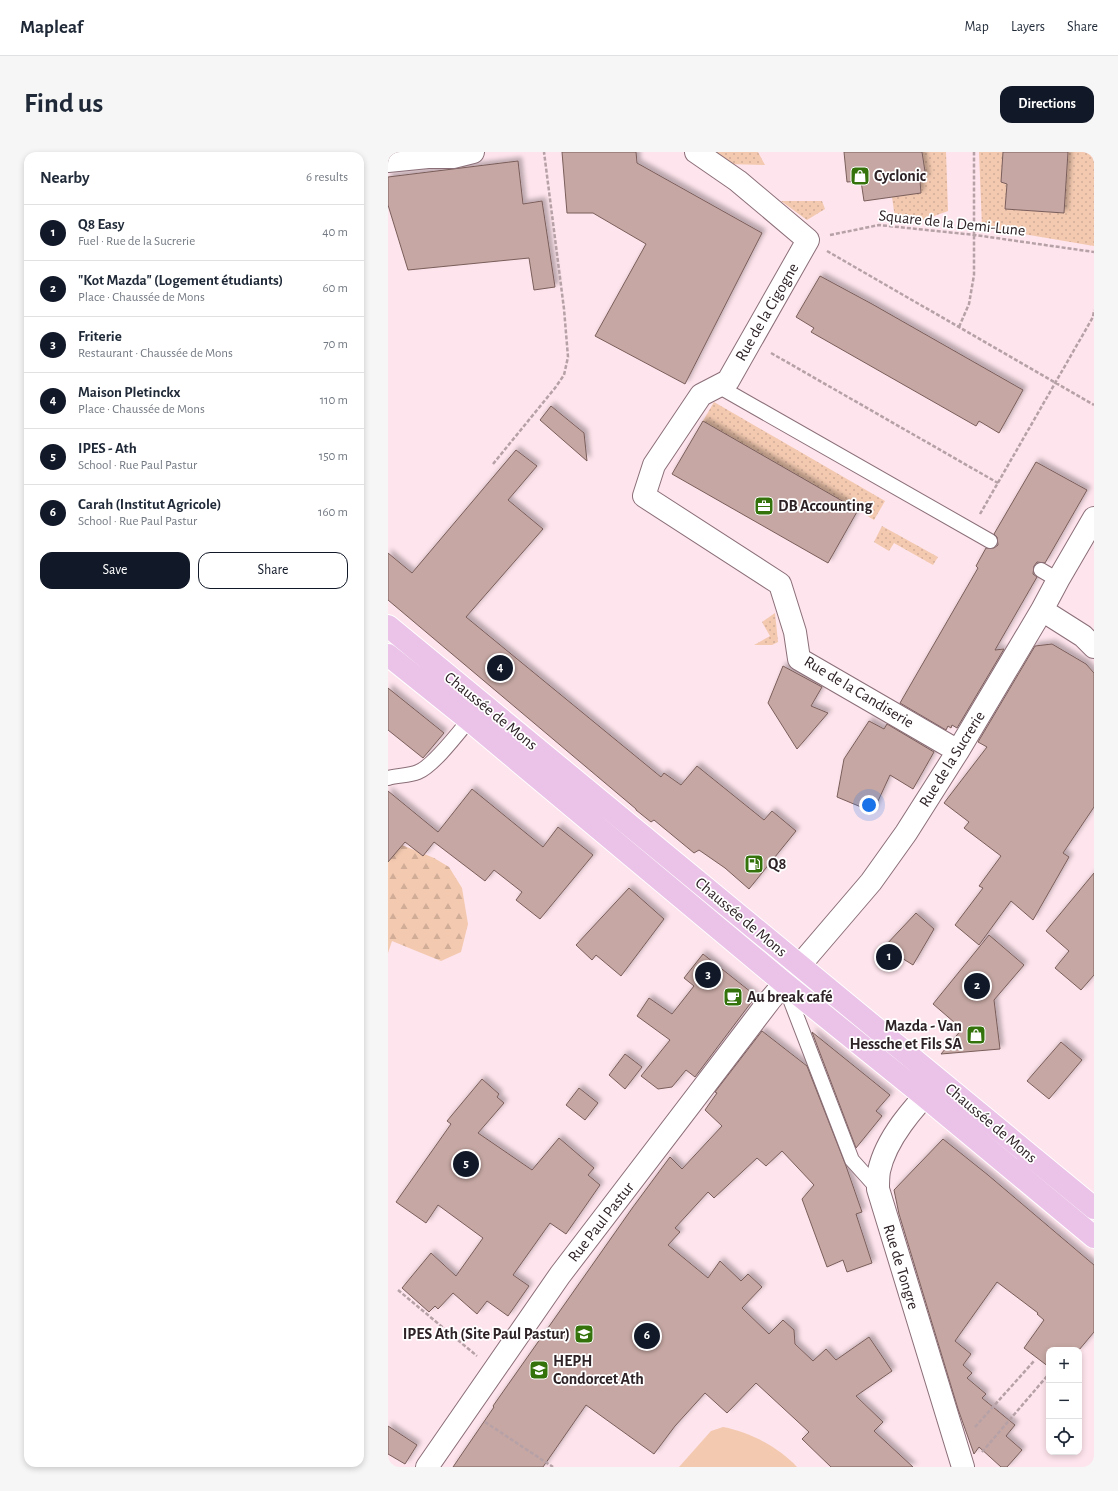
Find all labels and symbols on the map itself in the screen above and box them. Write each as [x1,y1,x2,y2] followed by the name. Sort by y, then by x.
[849,165,871,187] shop icon: Cyclonic
[874,168,926,185] place label: Cyclonic
[878,207,1026,239] street label: Square de la Demi-Lune
[733,260,801,364] street label: Rue de la Cigogne
[753,495,775,517] office icon: DB Accounting
[778,498,873,514] place label: DB Accounting
[487,653,513,683] pin: 4
[801,653,917,731] street label: Rue de la Candiserie
[442,669,540,753] street label: Chaussée de Mons
[916,708,988,810] street label: Rue de la Sucrerie
[859,795,879,815] your location
[743,853,765,875] fuel station icon: Q8
[768,856,786,873] place label: Q8
[692,874,790,960] street label: Chaussée de Mons
[876,942,902,972] pin: 1
[695,960,721,990] pin: 3
[964,971,990,1001] pin: 2
[722,986,744,1008] cafe icon: Au break café
[747,989,833,1005] place label: Au break café
[850,1018,962,1052] place label: Mazda - Van Hessche et Fils SA
[965,1024,987,1046] shop icon: Mazda - Van Hessche et Fils SA
[942,1080,1040,1166] street label: Chaussée de Mons
[453,1149,479,1179] pin: 5
[565,1178,637,1265] street label: Rue Paul Pastur
[880,1223,922,1311] street label: Rue de Tongre
[634,1321,660,1351] pin: 6
[573,1323,595,1345] school or university icon: IPES Ath (Site Paul Pastur)
[403,1326,570,1342] place label: IPES Ath (Site Paul Pastur)
[553,1353,644,1387] place label: HEPH Condorcet Ath
[528,1359,550,1381] school or university icon: HEPH Condorcet Ath

